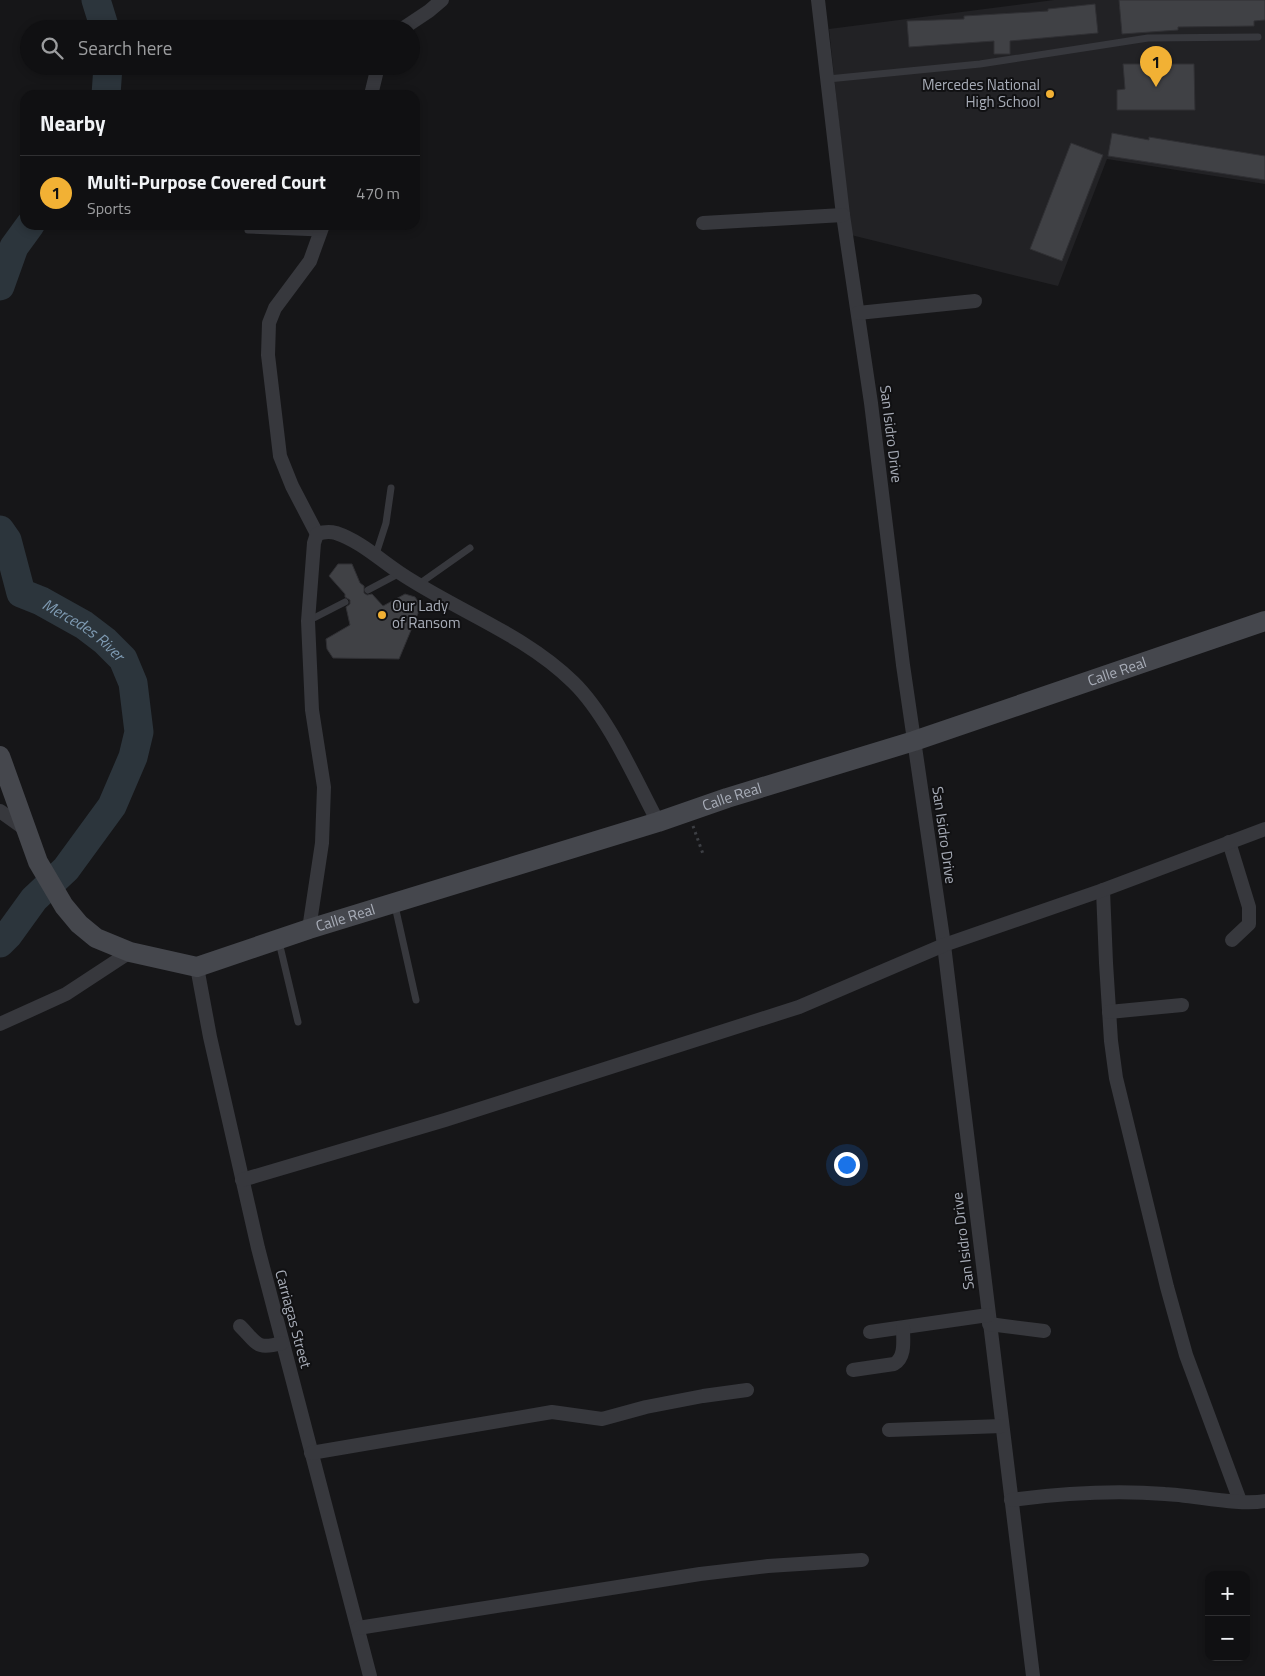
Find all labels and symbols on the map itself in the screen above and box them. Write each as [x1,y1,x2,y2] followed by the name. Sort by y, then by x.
[1140,46,1172,87] pin: 1
[922,73,1040,113] place label: Mercedes National High School
[1044,88,1056,100] marker: Mercedes National High School
[874,384,909,484] street label: San Isidro Drive
[38,592,132,668] water label: Mercedes River
[392,594,460,634] place label: Our Lady of Ransom
[376,609,388,621] marker: Our Lady of Ransom
[1084,650,1150,692] street label: Calle Real
[699,776,764,817] street label: Calle Real
[926,785,963,885] street label: San Isidro Drive
[313,897,378,937] street label: Calle Real
[834,1152,860,1178] your location
[945,1191,980,1291] street label: San Isidro Drive
[269,1267,318,1371] street label: Carriagas Street

